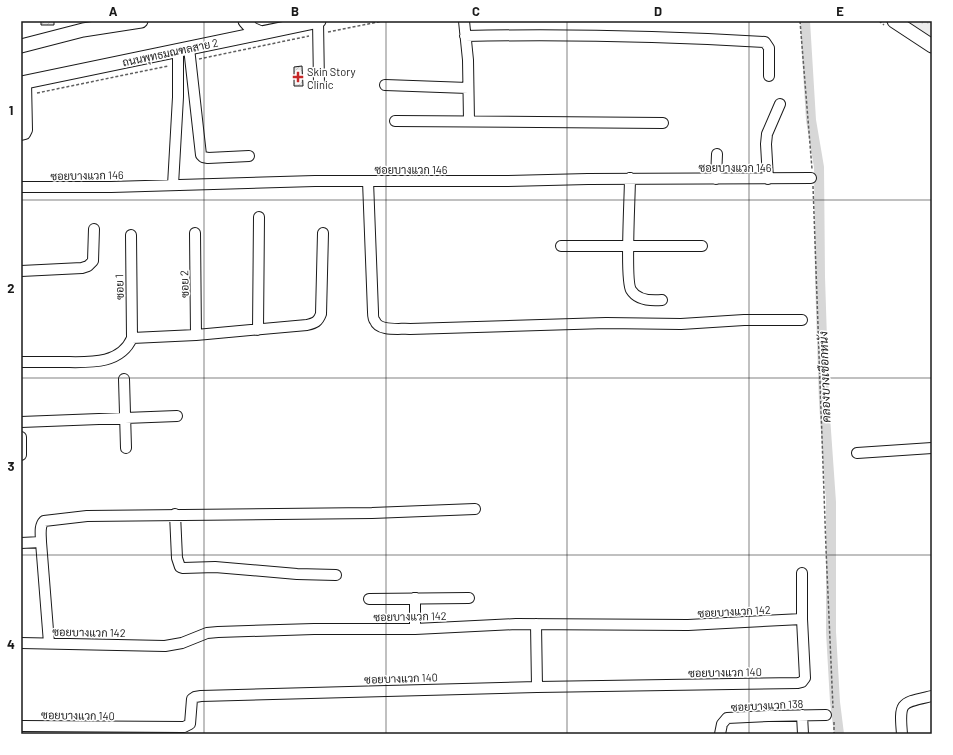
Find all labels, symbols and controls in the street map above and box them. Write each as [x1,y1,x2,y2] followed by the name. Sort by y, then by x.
[109,3,118,19] text: A
[291,3,299,19] text: B
[472,3,480,19] text: C
[654,3,662,19] text: D
[836,3,844,19] text: E
[121,35,220,71] street label: ถนนพุทธมณฑลสาย 2
[307,65,356,91] place label: Skin Story Clinic
[292,71,304,83] marker: Skin Story Clinic
[9,102,13,118] text: 1
[698,161,772,174] street label: ซอยบางแวก 146
[374,163,448,176] street label: ซอยบางแวก 146
[50,168,124,182] street label: ซอยบางแวก 146
[177,270,191,298] street label: ซอย 2
[112,274,126,300] street label: ซอย 1
[7,280,15,296] text: 2
[815,331,833,423] water label: คลองบางเชือกหนัง
[7,458,15,474] text: 3
[697,603,771,619] street label: ซอยบางแวก 142
[373,609,447,623] street label: ซอยบางแวก 142
[52,625,126,639] street label: ซอยบางแวก 142
[7,636,15,652] text: 4
[688,665,762,679] street label: ซอยบางแวก 140
[364,670,438,686] street label: ซอยบางแวก 140
[730,697,804,713] street label: ซอยบางแวก 138
[41,708,115,722] street label: ซอยบางแวก 140

